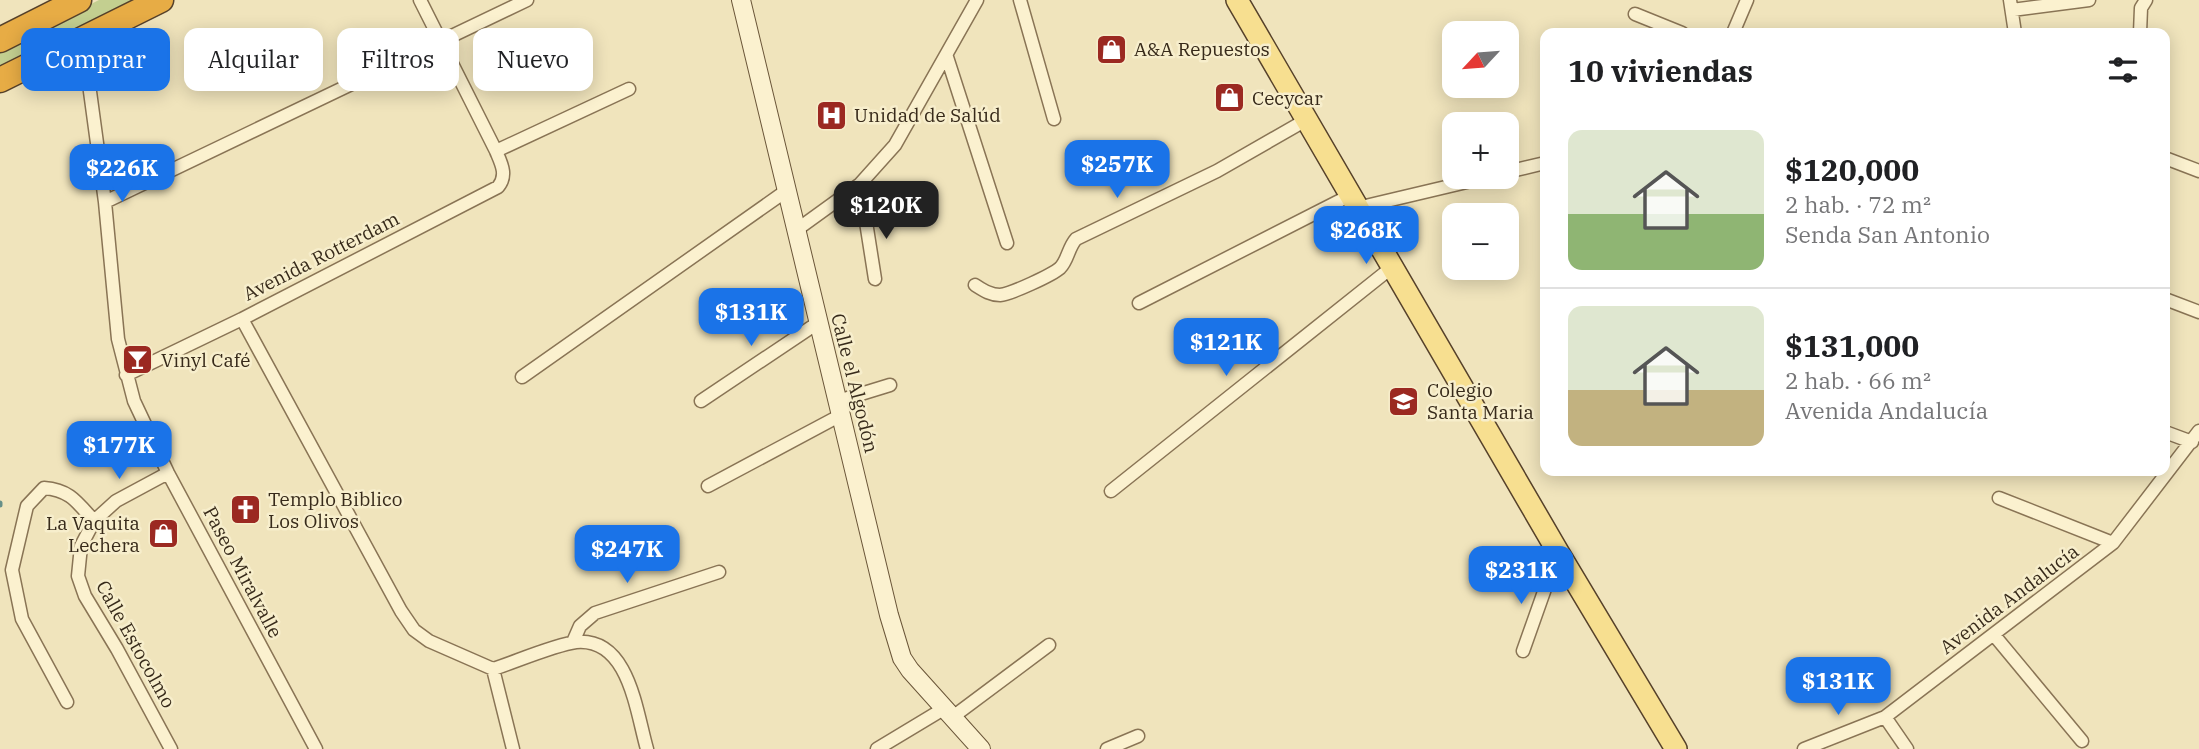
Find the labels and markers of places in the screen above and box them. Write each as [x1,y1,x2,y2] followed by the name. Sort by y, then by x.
[1094,32,1128,66] shop icon: A&A Repuestos
[1134,37,1270,61] place label: A&A Repuestos
[1212,81,1246,115] shop icon: Cecycar
[1252,86,1323,110] place label: Cecycar
[814,98,848,132] hospital icon: Unidad de Salúd
[854,103,1001,127] place label: Unidad de Salúd
[1068,140,1166,200] pin: $257K
[73,144,171,204] pin: $226K
[837,182,935,241] pin: $120K
[1317,206,1415,266] pin: $268K
[702,288,800,348] pin: $131K
[1177,318,1275,378] pin: $121K
[121,343,155,377] bar icon: Vinyl Café
[161,348,250,372] place label: Vinyl Café
[1427,378,1534,424] place label: Colegio Santa Maria
[1387,384,1421,418] school or university icon: Colegio Santa Maria
[70,421,168,481] pin: $177K
[268,487,402,533] place label: Templo Biblico Los Olivos
[228,493,262,527] church icon: Templo Biblico Los Olivos
[46,511,140,557] place label: La Vaquita Lechera
[146,517,180,551] shop icon: La Vaquita Lechera
[578,526,676,585] pin: $247K
[1472,546,1570,606] pin: $231K
[1789,658,1887,717] pin: $131K

